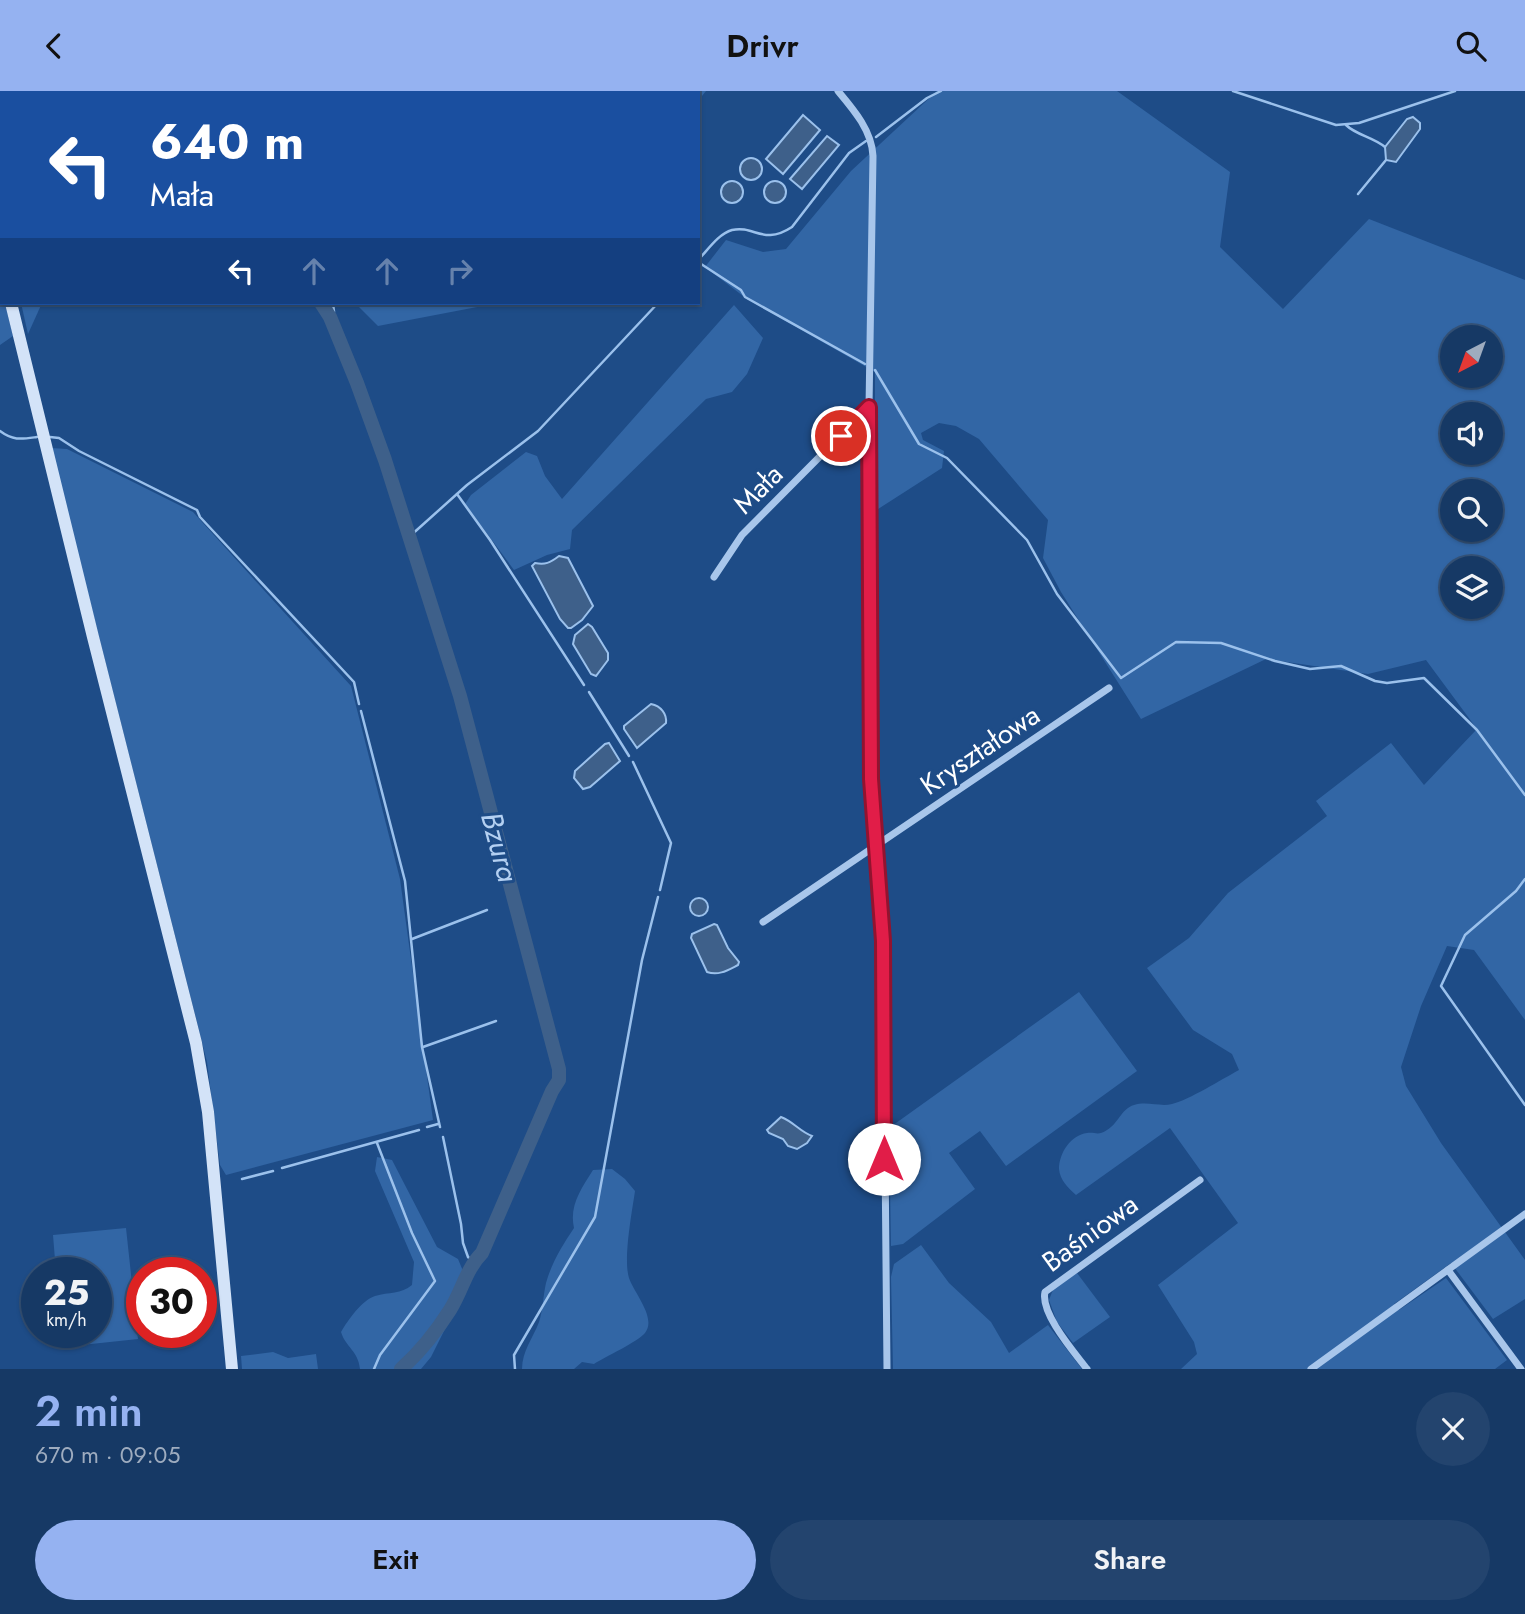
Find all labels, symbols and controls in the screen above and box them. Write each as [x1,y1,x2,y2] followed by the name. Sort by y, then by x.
[726,23,799,69] text: Drivr
[35,27,73,65] icon: back
[1452,27,1490,65] icon: search
[150,107,304,177] text: 640 m
[35,119,126,210] icon: left
[150,172,214,218] text: Mała
[222,252,260,290] icon: left
[295,252,333,290] icon: ahead
[368,252,406,290] icon: ahead
[441,252,479,290] icon: right
[1440,325,1503,389] north arrow
[1440,325,1503,619] map controls
[1440,402,1503,465] button: sound
[811,406,871,466] pin
[822,417,860,455] icon: arrive
[724,455,792,523] street label: Mała
[1440,479,1503,542] button: search
[1440,556,1503,619] button: layers
[912,695,1048,805] street label: Kryształowa
[470,807,530,887] water label: Bzura
[847,1122,921,1196] position arrow
[1034,1184,1146,1282] street label: Baśniowa
[126,1257,217,1348] speed limit sign: 30
[44,1268,89,1318] text: 25
[46,1307,87,1333] text: km/h
[35,1381,143,1442] text: 2 min
[1416,1392,1490,1466] button: close
[35,1438,180,1472] text: 670 m · 09:05
[35,1520,756,1600] button: Exit
[770,1520,1490,1600] button: Share

